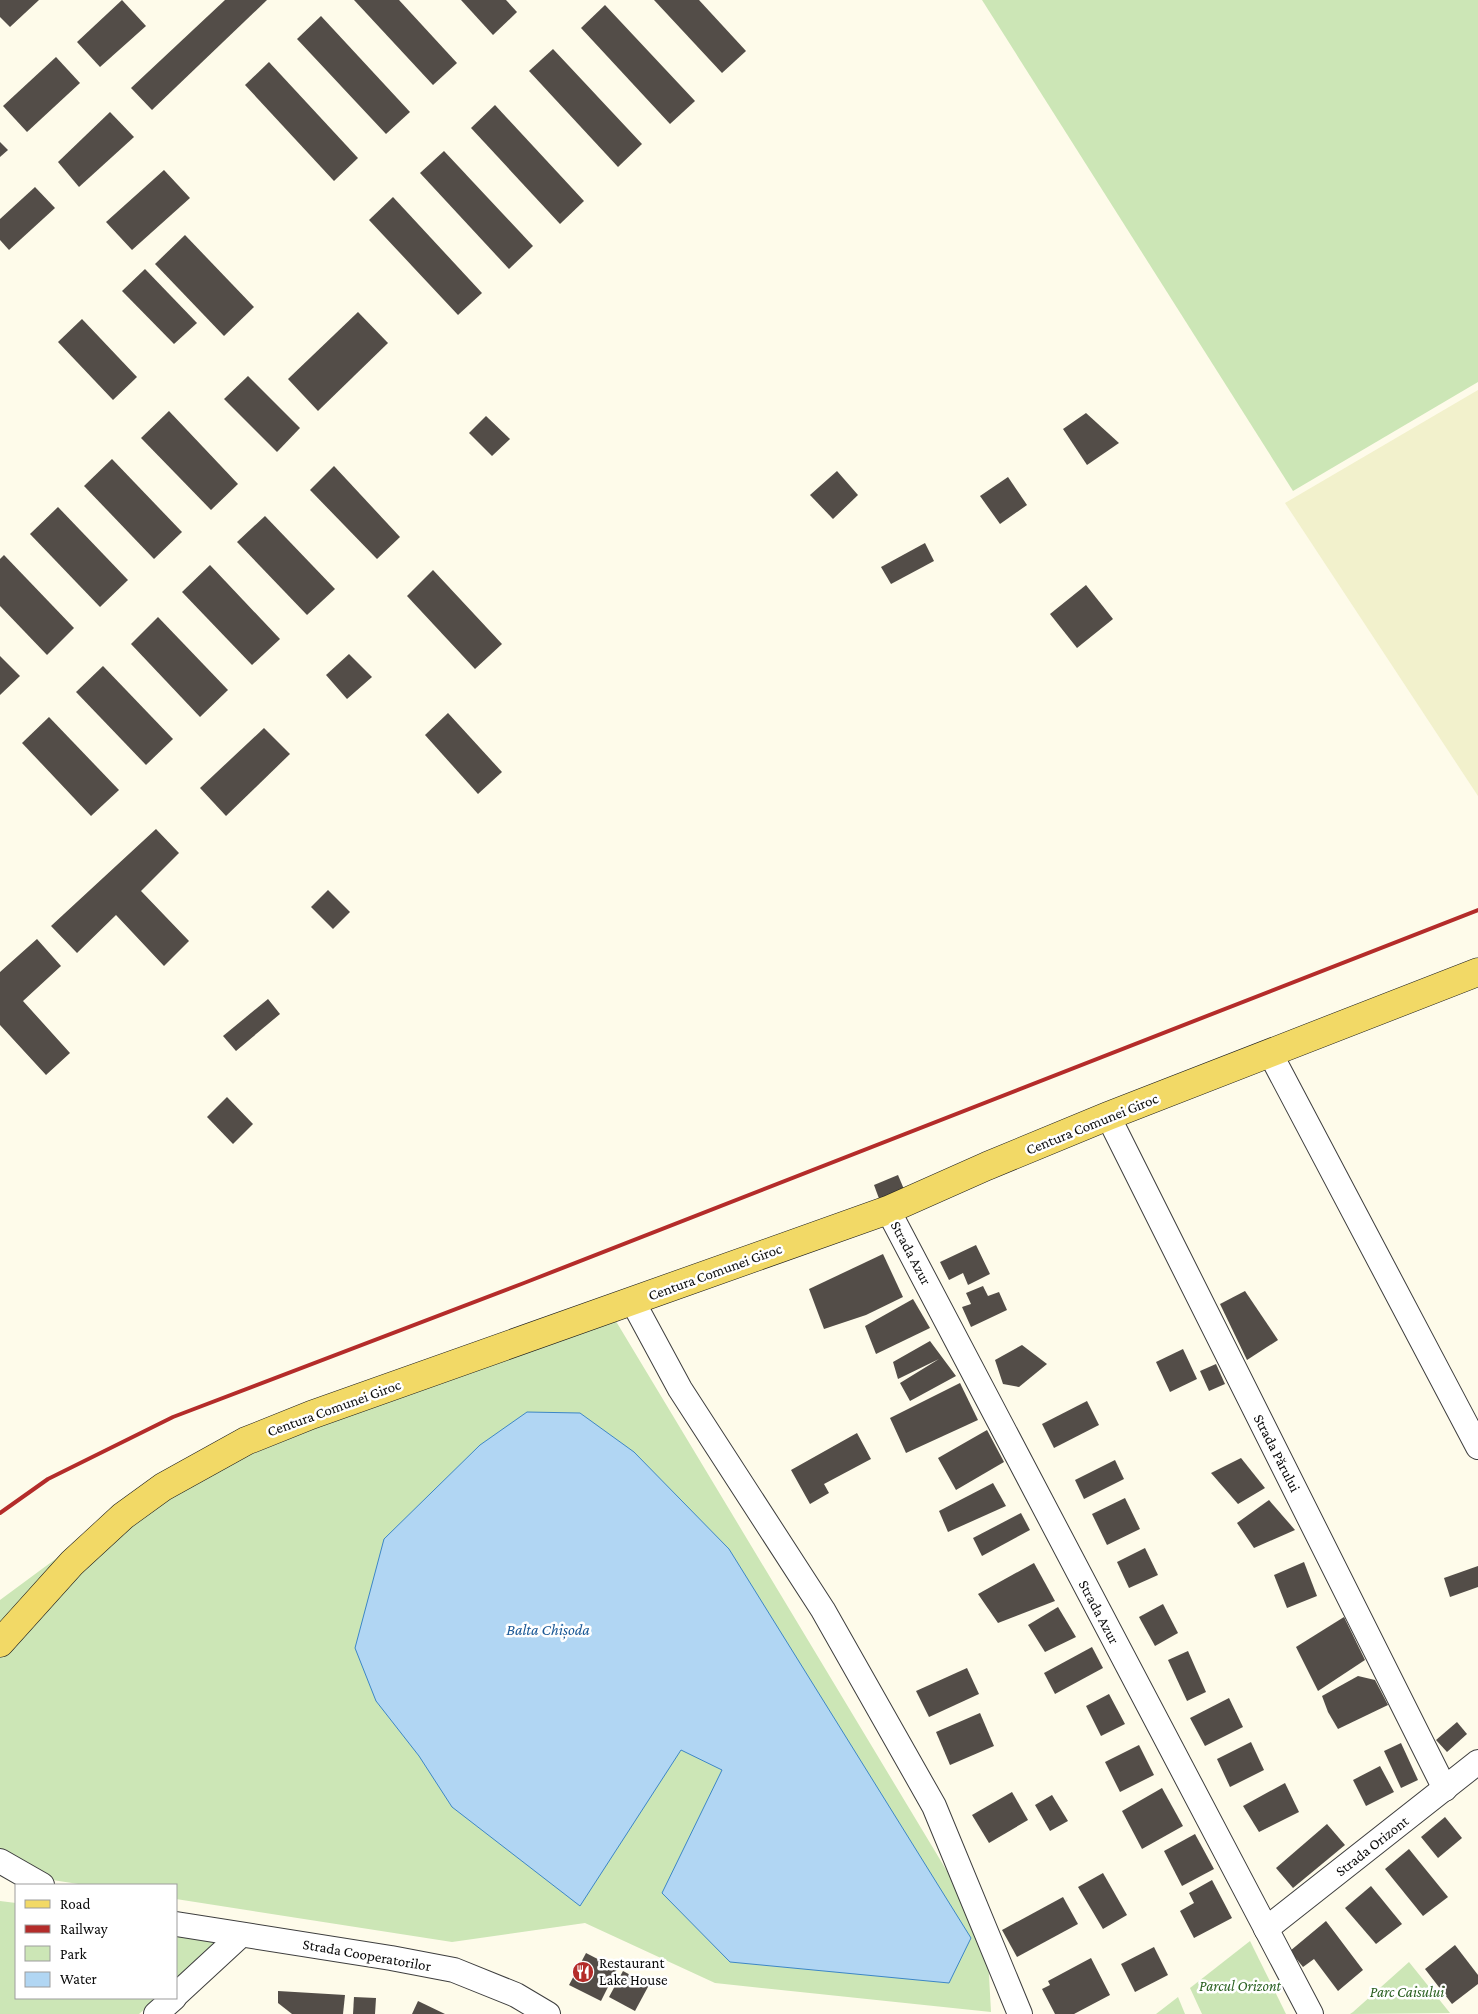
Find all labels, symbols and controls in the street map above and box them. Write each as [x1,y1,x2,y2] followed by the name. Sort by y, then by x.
[1024,1090,1161,1158] street label: Centura Comunei Giroc
[888,1218,935,1288] street label: Strada Azur
[646,1240,785,1304] street label: Centura Comunei Giroc
[265,1376,404,1440] street label: Centura Comunei Giroc
[1251,1412,1303,1495] street label: Strada Părului
[1076,1577,1123,1647] street label: Strada Azur
[506,1621,590,1640] water label: Balta Chișoda
[1333,1812,1412,1879] street label: Strada Orizont
[15,1884,178,1999] legend
[60,1896,91,1912] text: Road
[60,1921,108,1938] text: Railway
[301,1936,433,1975] street label: Strada Cooperatorilor
[60,1946,87,1962] text: Park
[599,1955,668,1988] place label: Restaurant Lake House
[571,1960,595,1984] restaurant icon: Restaurant Lake House
[60,1971,97,1987] text: Water
[1199,1978,1282,1994] park label: Parcul Orizont
[1370,1984,1445,2000] park label: Parc Caisului

